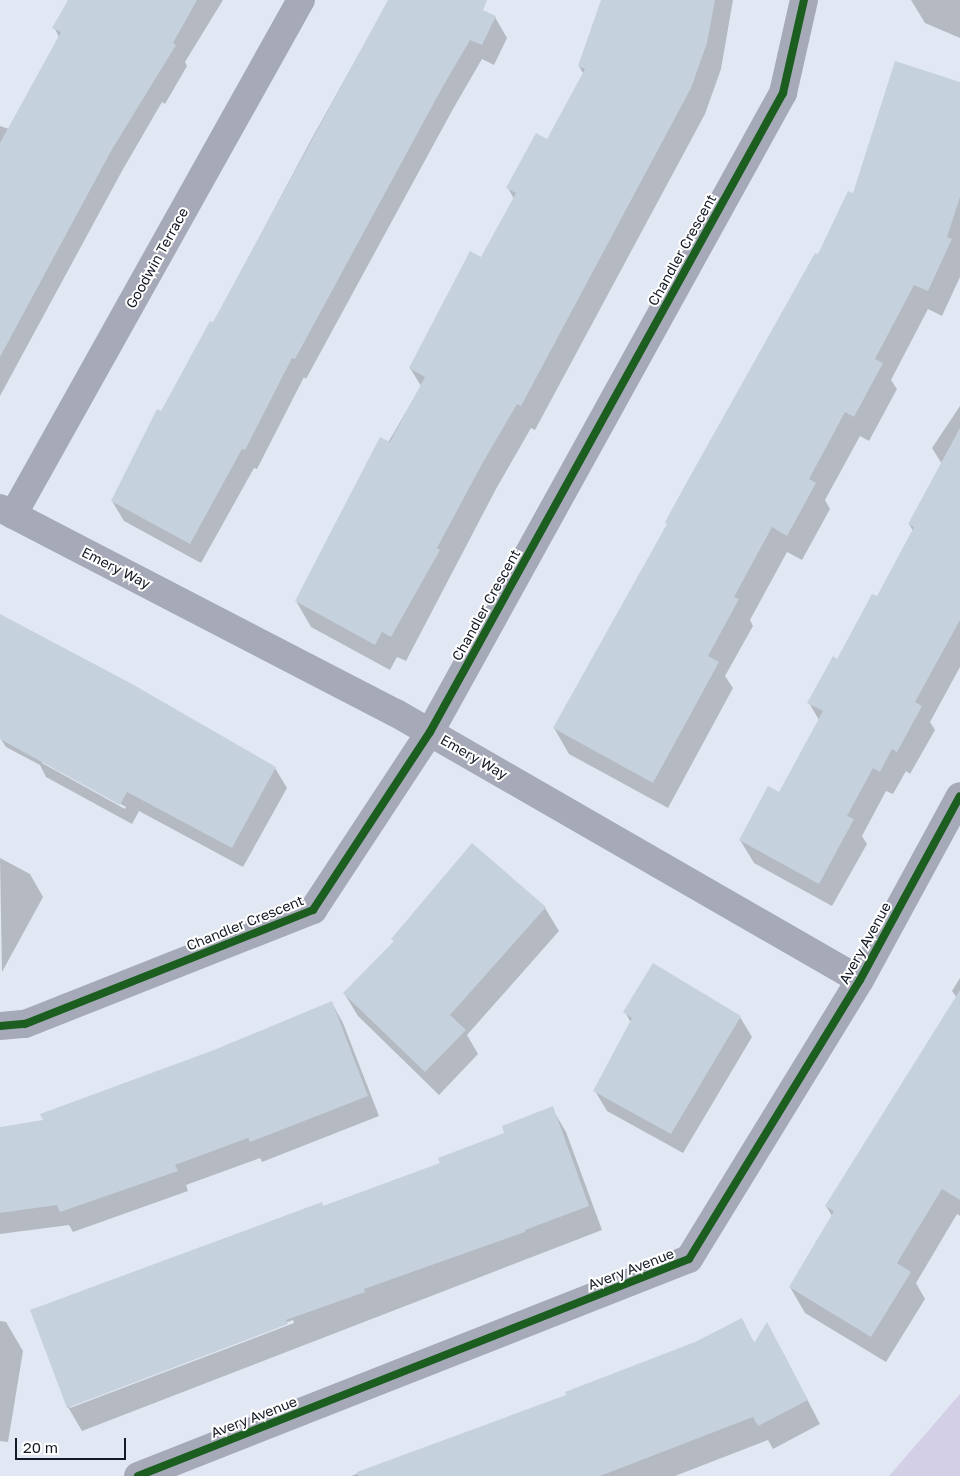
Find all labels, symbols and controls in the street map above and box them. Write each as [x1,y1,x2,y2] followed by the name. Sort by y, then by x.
[644,191,720,309] street label: Chandler Crescent
[122,205,192,311] street label: Goodwin Terrace
[79,544,153,592] street label: Emery Way
[448,546,524,664] street label: Chandler Crescent
[437,731,511,783] street label: Emery Way
[184,892,306,954] street label: Chandler Crescent
[836,899,894,987] street label: Avery Avenue
[586,1245,676,1293] street label: Avery Avenue
[209,1393,299,1441] street label: Avery Avenue
[18,1428,129,1460] scale bar
[23,1438,58,1456] text: 20 m

